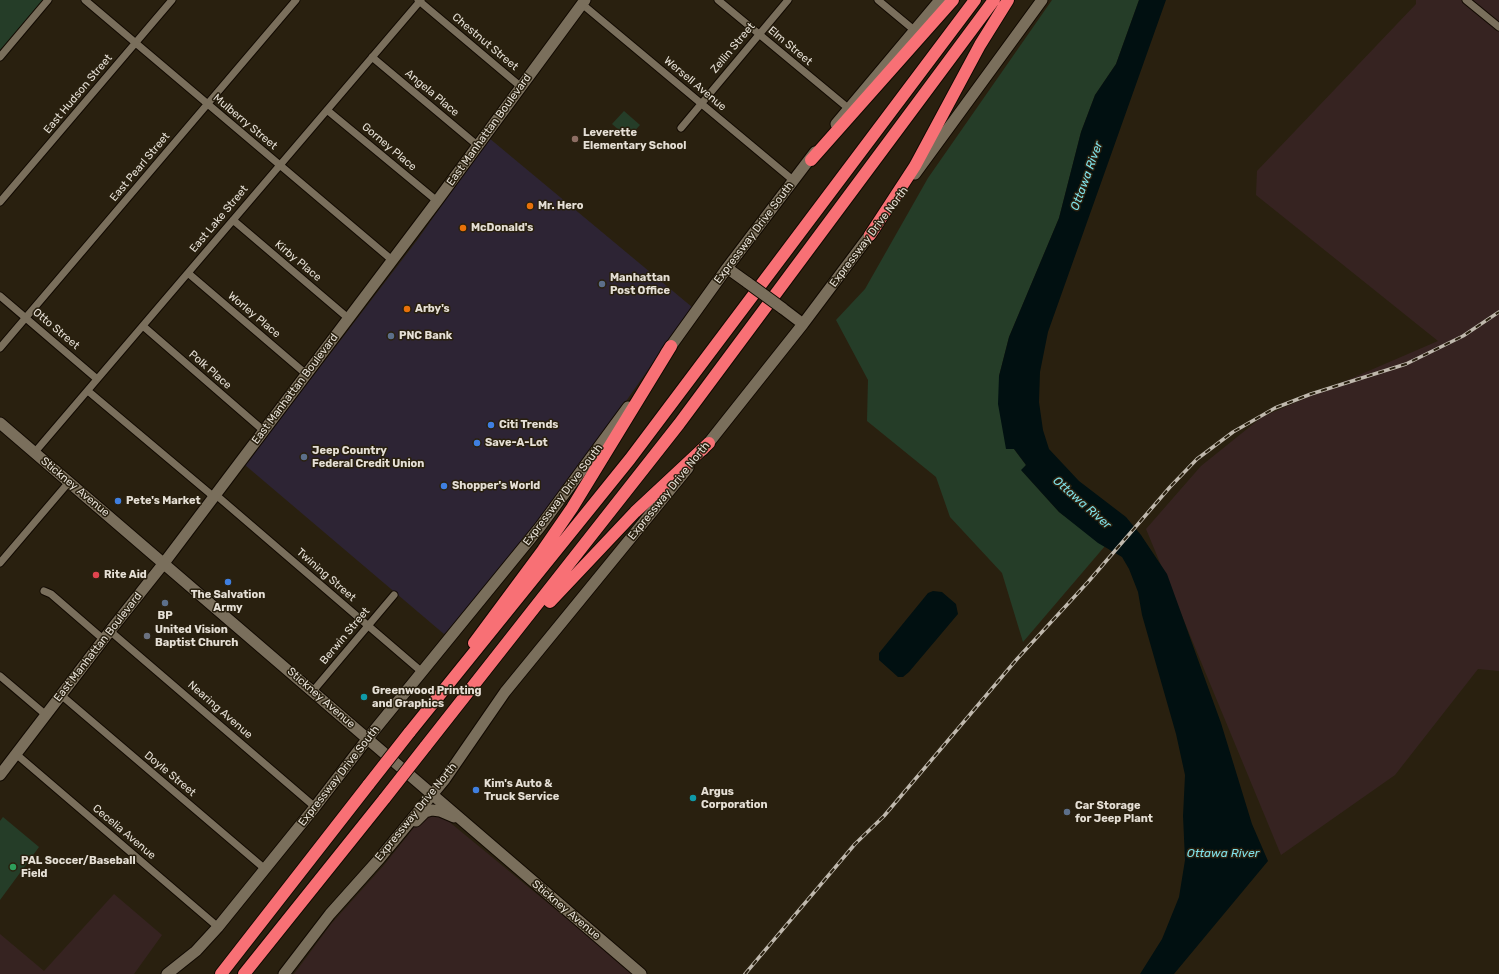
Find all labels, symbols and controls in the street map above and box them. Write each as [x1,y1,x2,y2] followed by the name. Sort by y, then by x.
[449,11,521,73] street label: Chestnut Street
[708,20,758,76] street label: Zellin Street
[765,24,815,68] street label: Elm Street
[41,52,115,136] street label: East Hudson Street
[661,54,729,114] street label: Wersell Avenue
[402,67,462,119] street label: Angela Place
[444,71,534,189] street label: East Manhattan Boulevard
[210,91,280,153] street label: Mulberry Street
[359,120,419,174] street label: Gorney Place
[583,126,686,152] place label: Leverette Elementary School
[107,130,173,204] street label: East Pearl Street
[570,134,580,144] marker: Leverette Elementary School
[1068,139,1106,213] water label: Ottawa River
[711,180,797,286] street label: Expressway Drive South
[187,183,251,255] street label: East Lake Street
[827,184,911,290] street label: Expressway Drive North
[538,199,583,213] place label: Mr. Hero
[525,201,535,211] marker: Mr. Hero
[471,221,533,235] place label: McDonald's
[458,223,468,233] marker: McDonald's
[272,238,324,284] street label: Kirby Place
[610,271,670,297] place label: Manhattan Post Office
[597,279,607,289] marker: Manhattan Post Office
[225,289,283,341] street label: Worley Place
[415,302,450,316] place label: Arby's
[402,304,412,314] marker: Arby's
[30,306,82,352] street label: Otto Street
[399,329,452,343] place label: PNC Bank
[249,331,341,447] street label: East Manhattan Boulevard
[386,331,396,341] marker: PNC Bank
[186,348,234,392] street label: Polk Place
[499,418,558,432] place label: Citi Trends
[486,420,496,430] marker: Citi Trends
[485,436,548,450] place label: Save-A-Lot
[472,438,482,448] marker: Save-A-Lot
[625,439,713,543] street label: Expressway Drive North
[520,442,606,548] street label: Expressway Drive South
[312,444,424,470] place label: Jeep Country Federal Credit Union
[299,452,309,462] marker: Jeep Country Federal Credit Union
[38,454,112,520] street label: Stickney Avenue
[1050,474,1114,532] water label: Ottawa River
[452,479,540,493] place label: Shopper's World
[439,481,449,491] marker: Shopper's World
[126,494,201,508] place label: Pete's Market
[113,496,123,506] marker: Pete's Market
[294,546,358,604] street label: Twining Street
[104,568,147,582] place label: Rite Aid
[91,570,101,580] marker: Rite Aid
[223,577,233,587] marker: The Salvation Army
[191,588,265,614] place label: The Salvation Army
[51,590,145,704] street label: East Manhattan Boulevard
[160,598,170,608] marker: BP
[317,605,373,667] street label: Berwin Street
[157,609,173,623] place label: BP
[155,623,238,649] place label: United Vision Baptist Church
[142,631,152,641] marker: United Vision Baptist Church
[284,665,358,731] street label: Stickney Avenue
[185,678,255,742] street label: Nearing Avenue
[372,684,482,710] place label: Greenwood Printing and Graphics
[359,692,369,702] marker: Greenwood Printing and Graphics
[296,723,382,829] street label: Expressway Drive South
[142,749,198,799] street label: Doyle Street
[372,760,460,864] street label: Expressway Drive North
[484,777,559,803] place label: Kim's Auto & Truck Service
[471,785,481,795] marker: Kim's Auto & Truck Service
[701,785,768,811] place label: Argus Corporation
[688,793,698,803] marker: Argus Corporation
[1075,799,1153,825] place label: Car Storage for Jeep Plant
[90,802,158,862] street label: Cecelia Avenue
[1062,807,1072,817] marker: Car Storage for Jeep Plant
[1187,847,1259,861] water label: Ottawa River
[21,854,136,880] place label: PAL Soccer/Baseball Field
[8,862,18,872] marker: PAL Soccer/Baseball Field
[529,877,603,943] street label: Stickney Avenue

